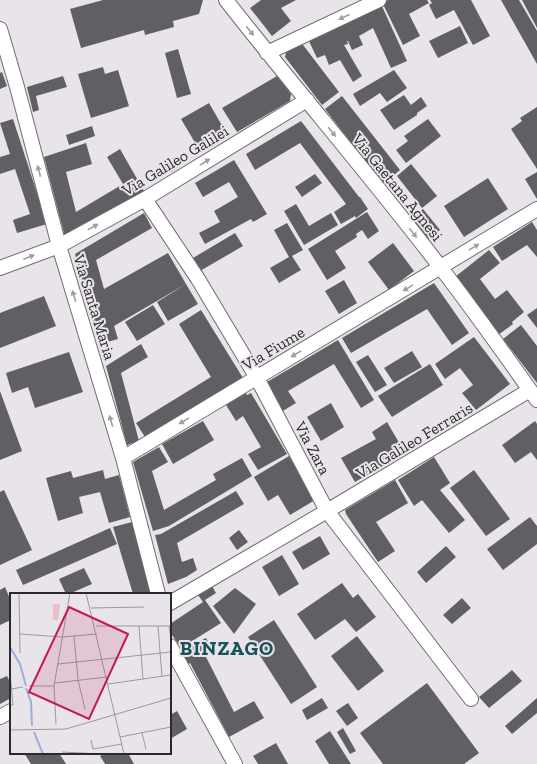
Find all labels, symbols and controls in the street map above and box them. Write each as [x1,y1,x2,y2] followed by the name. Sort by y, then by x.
[338,14,349,20] one-way arrow
[246,25,254,36] one-way arrow
[118,121,232,200] street label: Via Galileo Galilei
[328,126,337,137] one-way arrow
[348,129,447,245] street label: Via Gaetana Agnesi
[200,158,210,166] one-way arrow
[36,165,42,177] one-way arrow
[87,224,99,231] one-way arrow
[409,228,418,239] one-way arrow
[468,244,480,251] one-way arrow
[69,251,120,362] street label: Via Santa Maria
[24,254,36,260] one-way arrow
[402,284,414,291] one-way arrow
[71,290,77,302] one-way arrow
[238,322,308,375] street label: Via Fiume
[290,351,302,358] one-way arrow
[352,398,476,483] street label: Via Galileo Ferraris
[108,415,114,427] one-way arrow
[178,418,190,425] one-way arrow
[290,418,335,478] street label: Via Zara
[10,593,171,754] inset map
[180,636,274,660] district label: BINZAGO

